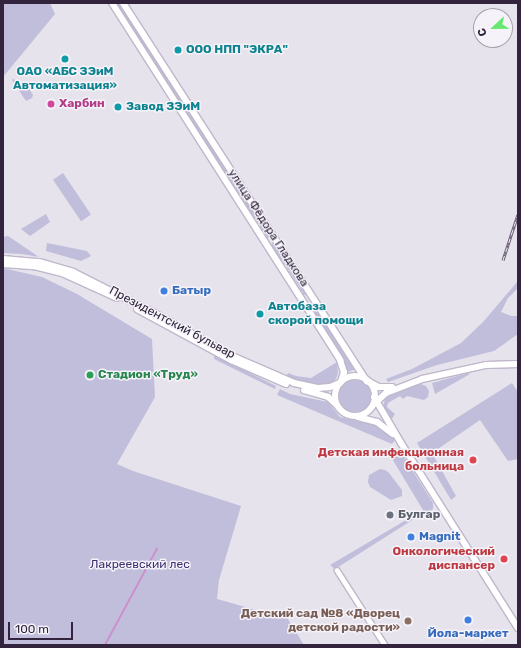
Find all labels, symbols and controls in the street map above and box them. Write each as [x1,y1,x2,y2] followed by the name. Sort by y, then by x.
[473,8,513,48] north arrow
[475,26,490,38] text: С
[186,43,288,57] place label: ООО НПП "ЭКРА"
[173,45,183,55] marker: ООО НПП "ЭКРА"
[60,54,70,64] marker: ОАО «АБС ЗЭиМ Автоматизация»
[13,65,117,93] place label: ОАО «АБС ЗЭиМ Автоматизация»
[59,97,105,111] place label: Харбин
[46,99,56,109] marker: Харбин
[126,100,200,114] place label: Завод ЗЭиМ
[113,102,123,112] marker: Завод ЗЭиМ
[225,167,311,289] street label: улица Фёдора Гладкова
[107,284,237,362] street label: Президентский бульвар
[172,284,211,298] place label: Батыр
[159,286,169,296] marker: Батыр
[268,300,363,328] place label: Автобаза скорой помощи
[255,309,265,319] marker: Автобаза скорой помощи
[98,368,198,382] place label: Стадион «Труд»
[85,370,95,380] marker: Стадион «Труд»
[318,446,464,474] place label: Детская инфекционная больница
[467,454,479,466] marker: Детская инфекционная больница
[398,508,440,522] place label: Булгар
[385,510,395,520] marker: Булгар
[419,530,460,544] place label: Magnit
[406,532,416,542] marker: Magnit
[393,545,495,573] place label: Онкологический диспансер
[498,553,510,565] marker: Онкологический диспансер
[90,558,190,572] park label: Лакреевский лес
[241,607,400,635] place label: Детский сад №8 «Дворец детской радости»
[10,614,75,640] scale bar
[463,615,473,625] marker: Йола-маркет
[403,616,413,626] marker: Детский сад №8 «Дворец детской радости»
[15,622,49,636] text: 100 m
[428,627,508,641] place label: Йола-маркет

